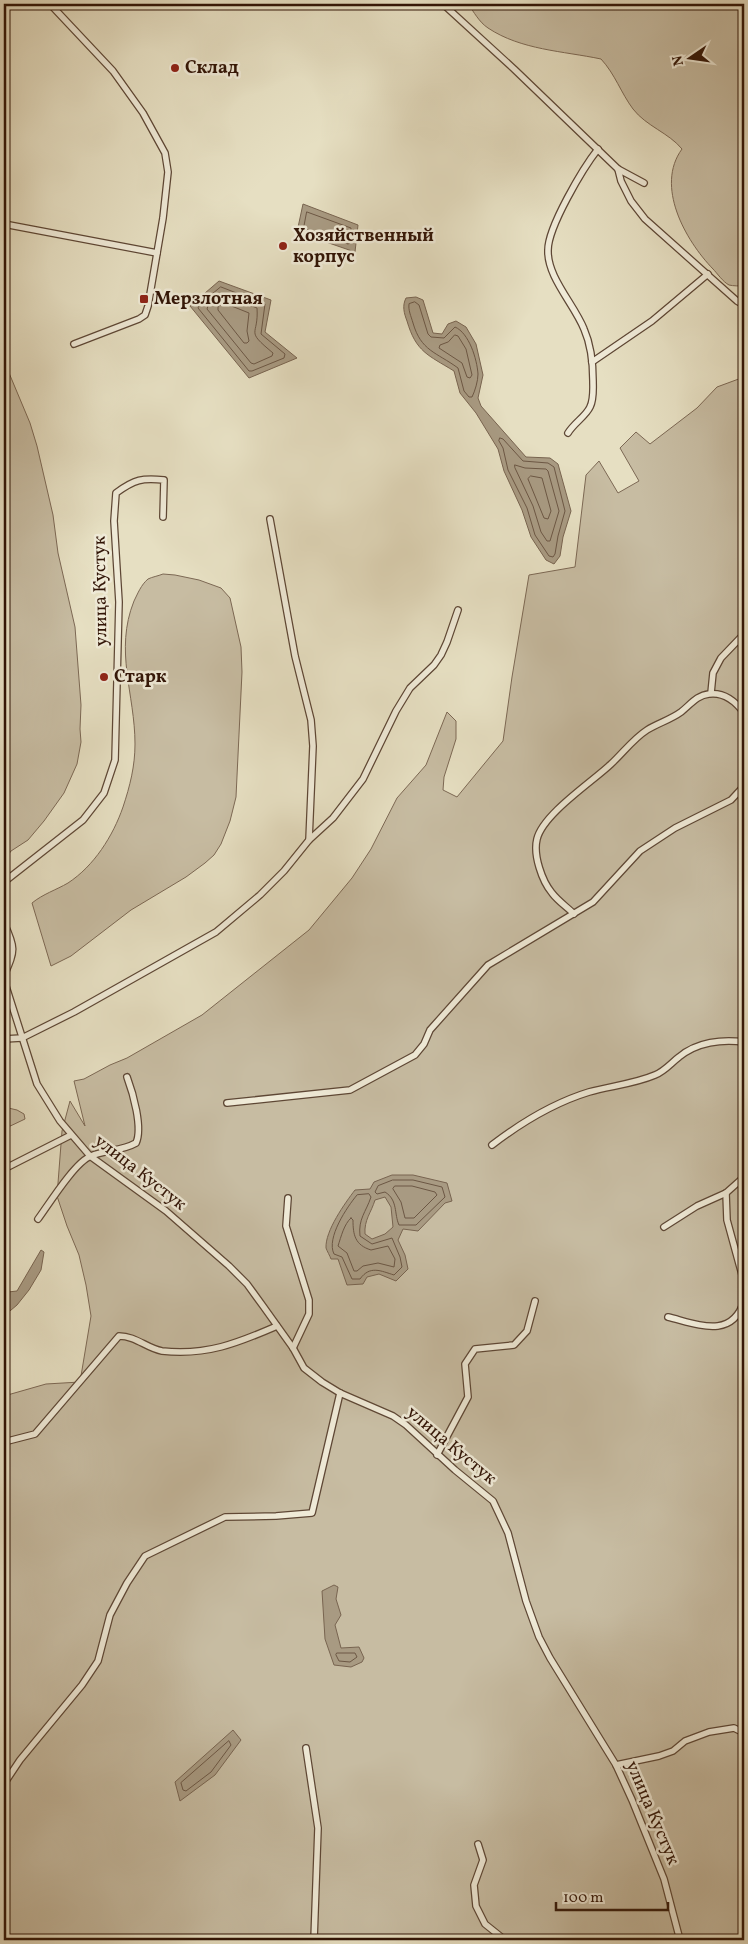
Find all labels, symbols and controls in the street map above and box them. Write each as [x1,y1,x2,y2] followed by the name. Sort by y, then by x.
[666,32,716,82] north arrow
[668,53,689,68] text: N
[185,56,239,81] place label: Склад
[169,62,181,74] marker: Склад
[293,224,434,270] place label: Хозяйственный корпус
[277,240,289,252] marker: Хозяйственный корпус
[154,287,263,312] place label: Мерзлотная
[138,293,150,305] marker: Мерзлотная
[88,535,114,647] street label: улица Кустук
[114,665,167,690] place label: Старк
[98,671,110,683] marker: Старк
[89,1129,192,1217] street label: улица Кустук
[401,1401,502,1491] street label: улица Кустук
[619,1757,685,1869] street label: улица Кустук
[556,1879,668,1911] scale bar
[563,1888,603,1909] text: 100 m

